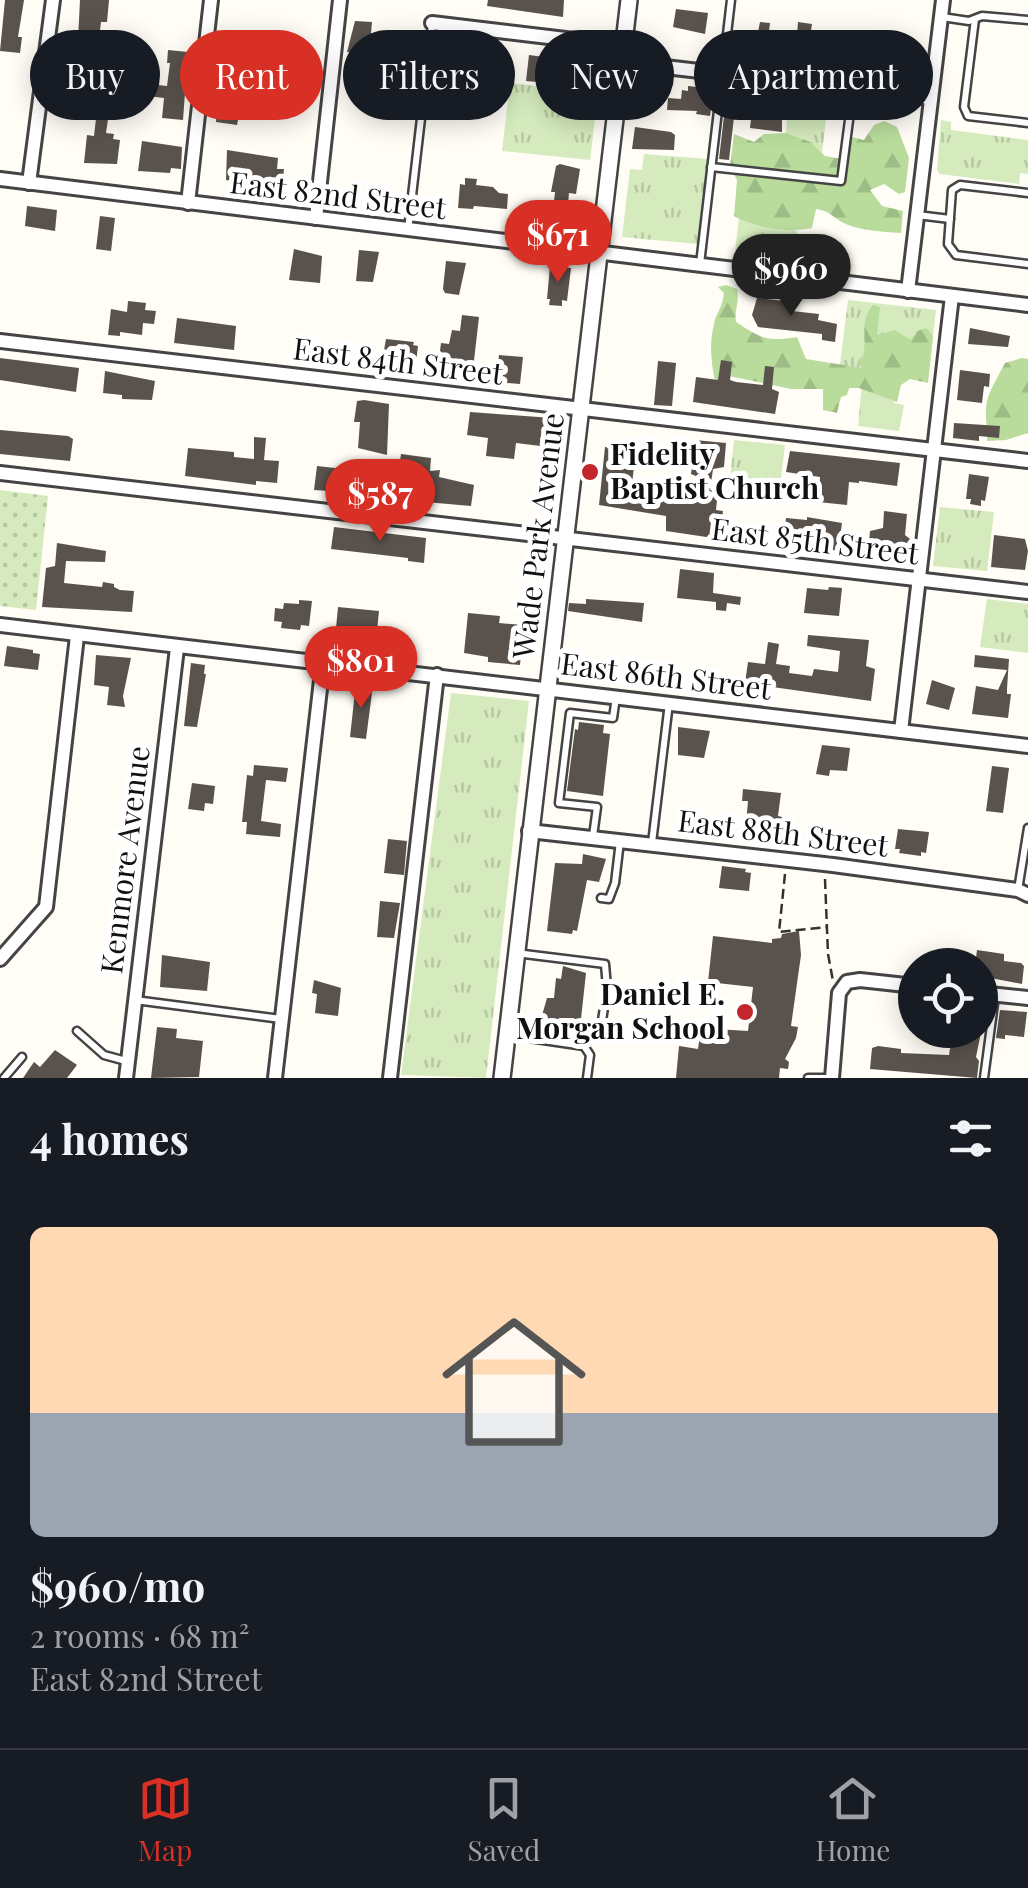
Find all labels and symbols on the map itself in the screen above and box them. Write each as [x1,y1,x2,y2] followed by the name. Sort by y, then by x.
[228,161,449,227] street label: East 82nd Street
[499,200,617,285] pin: $671
[732,234,850,319] pin: $960
[291,327,506,393] street label: East 84th Street
[502,411,572,662] street label: Wade Park Avenue
[610,433,819,507] place label: Fidelity Baptist Church
[321,459,439,544] pin: $587
[579,461,601,483] marker: Fidelity Baptist Church
[709,507,922,573] street label: East 85th Street
[302,626,420,711] pin: $801
[559,642,774,708] street label: East 86th Street
[90,744,158,976] street label: Kenmore Avenue
[676,799,891,865] street label: East 88th Street
[516,973,725,1047] place label: Daniel E. Morgan School
[734,1001,756,1023] marker: Daniel E. Morgan School

